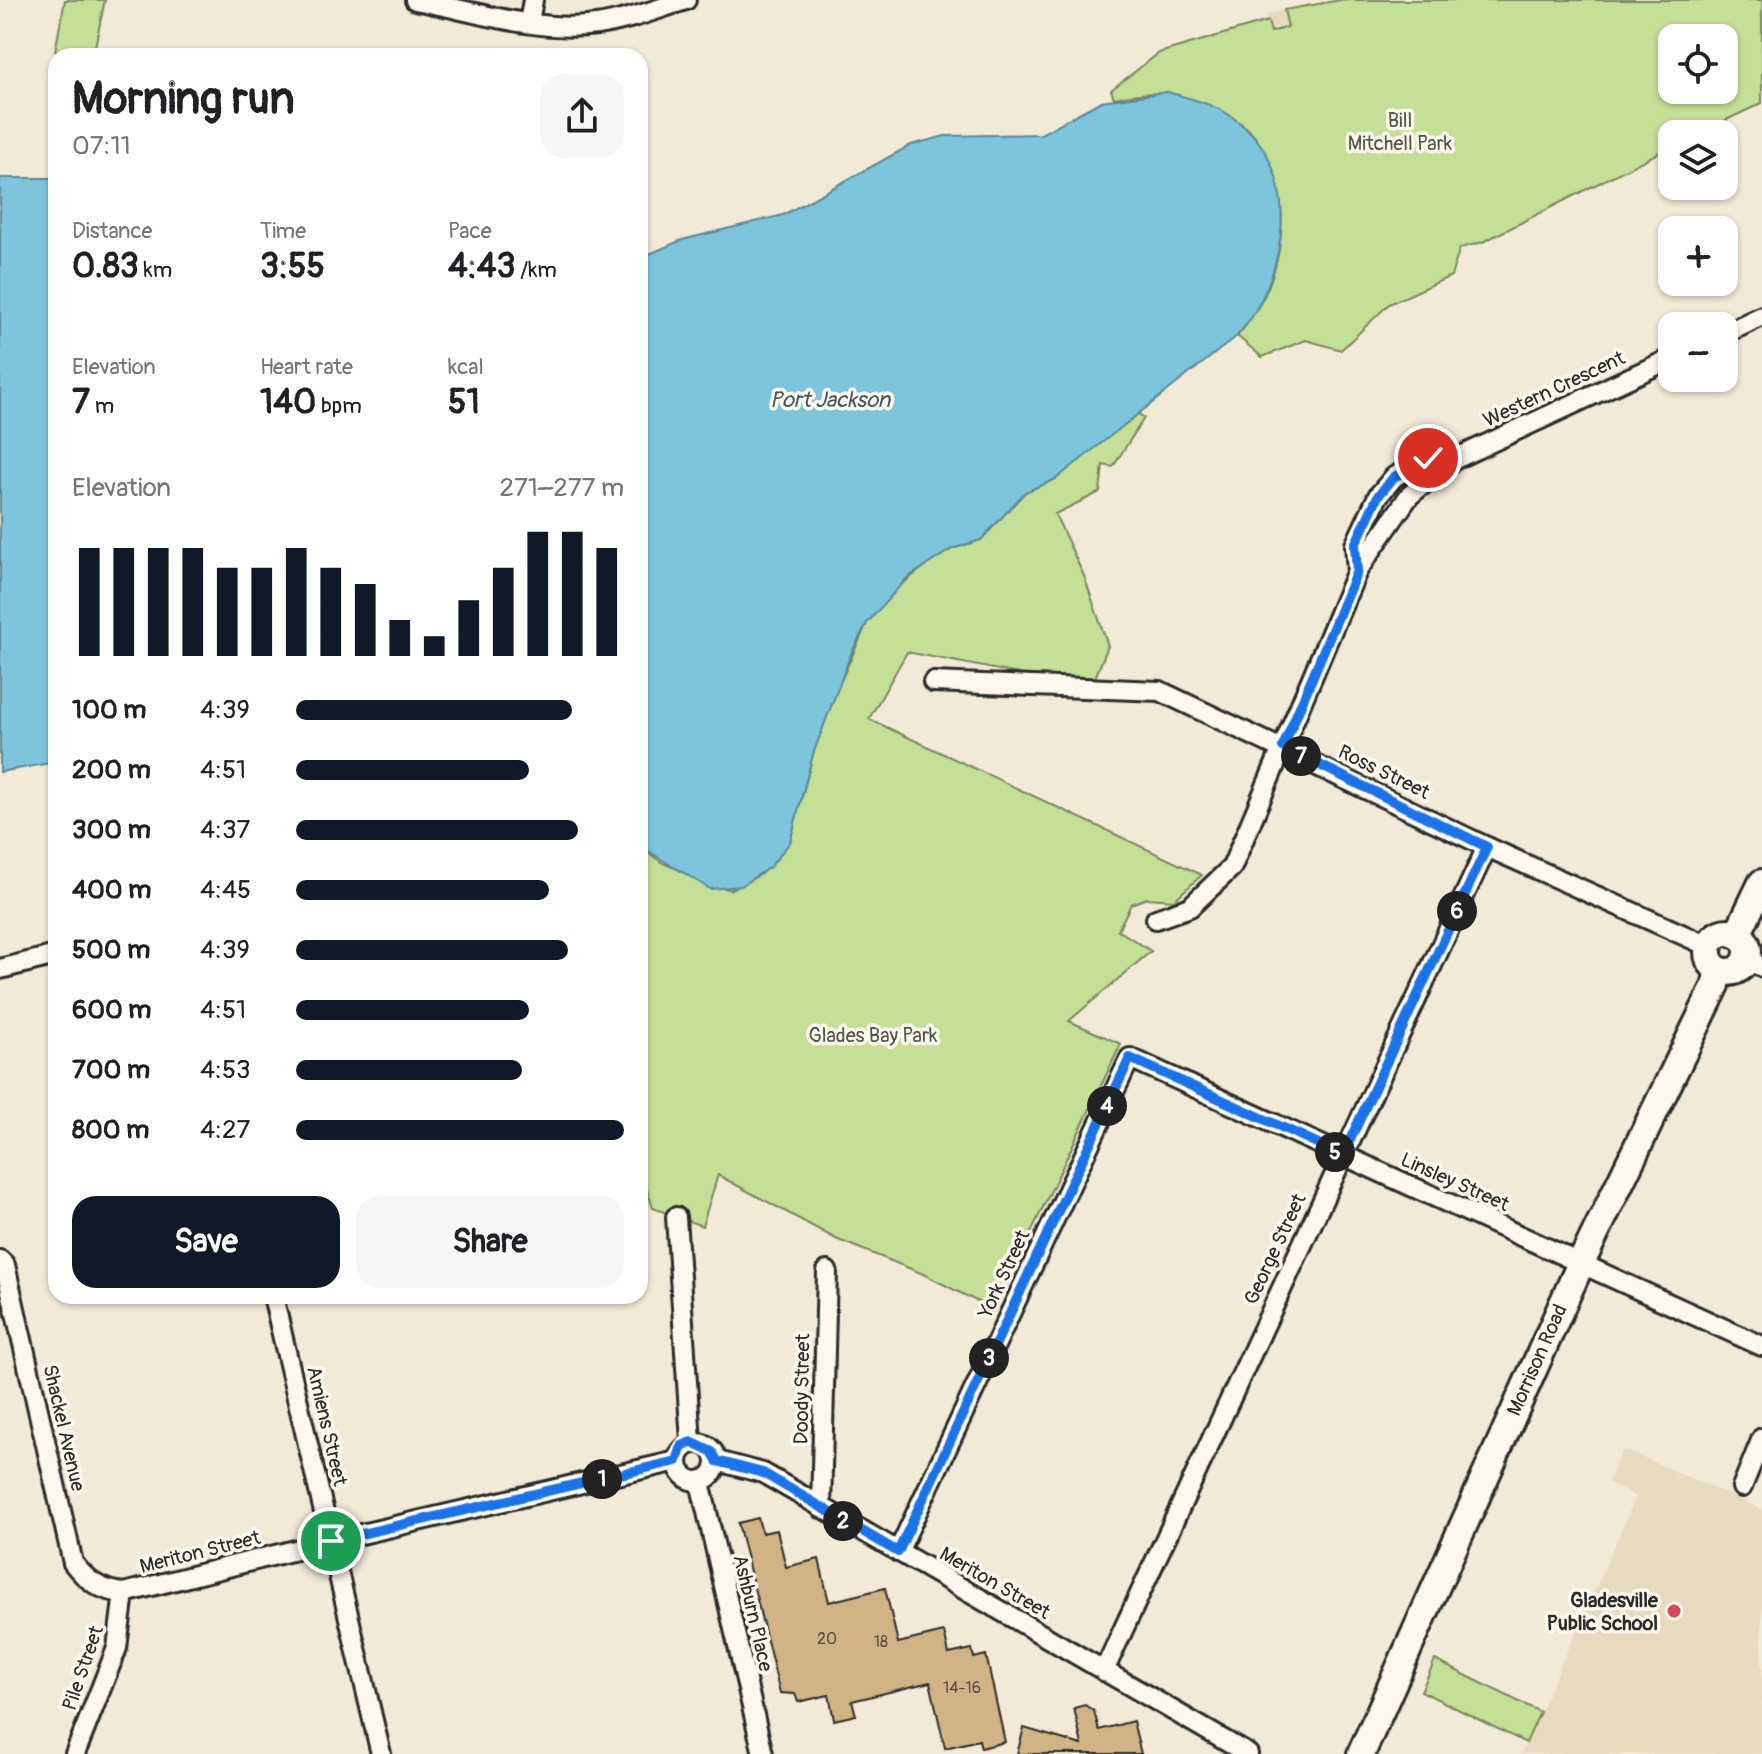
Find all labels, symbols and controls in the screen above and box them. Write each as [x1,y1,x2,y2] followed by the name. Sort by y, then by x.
[1658,24,1738,392] map controls
[1658,24,1738,104] button: locate
[72,72,295,127] text: Morning run
[540,74,624,158] button: share
[1348,108,1453,156] park label: Bill Mitchell Park
[1658,120,1738,200] button: layers
[72,130,131,162] text: 07:11
[1658,216,1738,296] button: +
[72,217,152,245] text: Distance
[260,217,306,245] text: Time
[448,217,492,245] text: Pace
[72,245,139,288] text: 0.83
[260,245,325,288] text: 3:55
[448,245,516,288] text: 4:43
[139,256,172,284] text: km
[516,256,557,284] text: /km
[1658,312,1738,392] button: −
[1479,345,1630,433] street label: Western Crescent
[72,353,156,381] text: Elevation
[260,353,353,381] text: Heart rate
[448,353,484,381] text: kcal
[72,381,90,424] text: 7
[260,381,316,424] text: 140
[448,381,480,424] text: 51
[770,386,892,414] water label: Port Jackson
[90,392,114,420] text: m
[316,392,362,420] text: bpm
[1394,424,1462,492] pin
[1406,436,1450,480] icon: check
[72,472,171,504] text: Elevation
[499,472,624,504] text: 271–277 m
[72,694,146,726] text: 100 m
[200,694,250,726] text: 4:39
[1281,736,1321,776] pin: 7
[1334,739,1435,805] street label: Ross Street
[1295,742,1307,770] text: 7
[72,754,151,786] text: 200 m
[200,754,246,786] text: 4:51
[72,814,151,846] text: 300 m
[200,814,250,846] text: 4:37
[72,874,151,906] text: 400 m
[200,874,251,906] text: 4:45
[1437,891,1477,931] pin: 6
[1451,897,1463,925] text: 6
[72,934,150,966] text: 500 m
[200,934,250,966] text: 4:39
[72,994,151,1026] text: 600 m
[200,994,246,1026] text: 4:51
[809,1023,938,1048] park label: Glades Bay Park
[72,1054,150,1086] text: 700 m
[200,1054,251,1086] text: 4:53
[1087,1086,1127,1126] pin: 4
[1101,1092,1113,1120] text: 4
[72,1114,149,1146] text: 800 m
[200,1114,250,1146] text: 4:27
[1315,1132,1355,1172] pin: 5
[1329,1138,1341,1166] text: 5
[1397,1147,1514,1217] street label: Linsley Street
[1238,1189,1312,1308] street label: George Street
[72,1196,340,1288] button: Save
[356,1196,624,1288] button: Share
[972,1225,1036,1323] street label: York Street
[1501,1300,1573,1420] street label: Morrison Road
[789,1332,815,1445] street label: Doody Street
[969,1338,1009,1378] pin: 3
[983,1344,995,1372] text: 3
[37,1362,91,1494] street label: Shackel Avenue
[301,1364,353,1489] street label: Amiens Street
[582,1459,622,1499] pin: 1
[598,1465,606,1493] text: 1
[823,1501,863,1541] pin: 2
[297,1507,365,1575] pin
[837,1507,849,1535] text: 2
[309,1519,353,1563] icon: arrive
[137,1525,264,1579] street label: Meriton Street
[935,1541,1056,1625] street label: Meriton Street
[727,1552,779,1674] street label: Ashburn Place
[1547,1588,1659,1636] place label: Gladesville Public School
[1665,1602,1683,1620] marker: Gladesville Public School
[57,1622,109,1714] street label: Pile Street
[817,1629,837,1649] house number: 20
[874,1632,888,1652] house number: 18
[943,1678,981,1698] house number: 14-16

